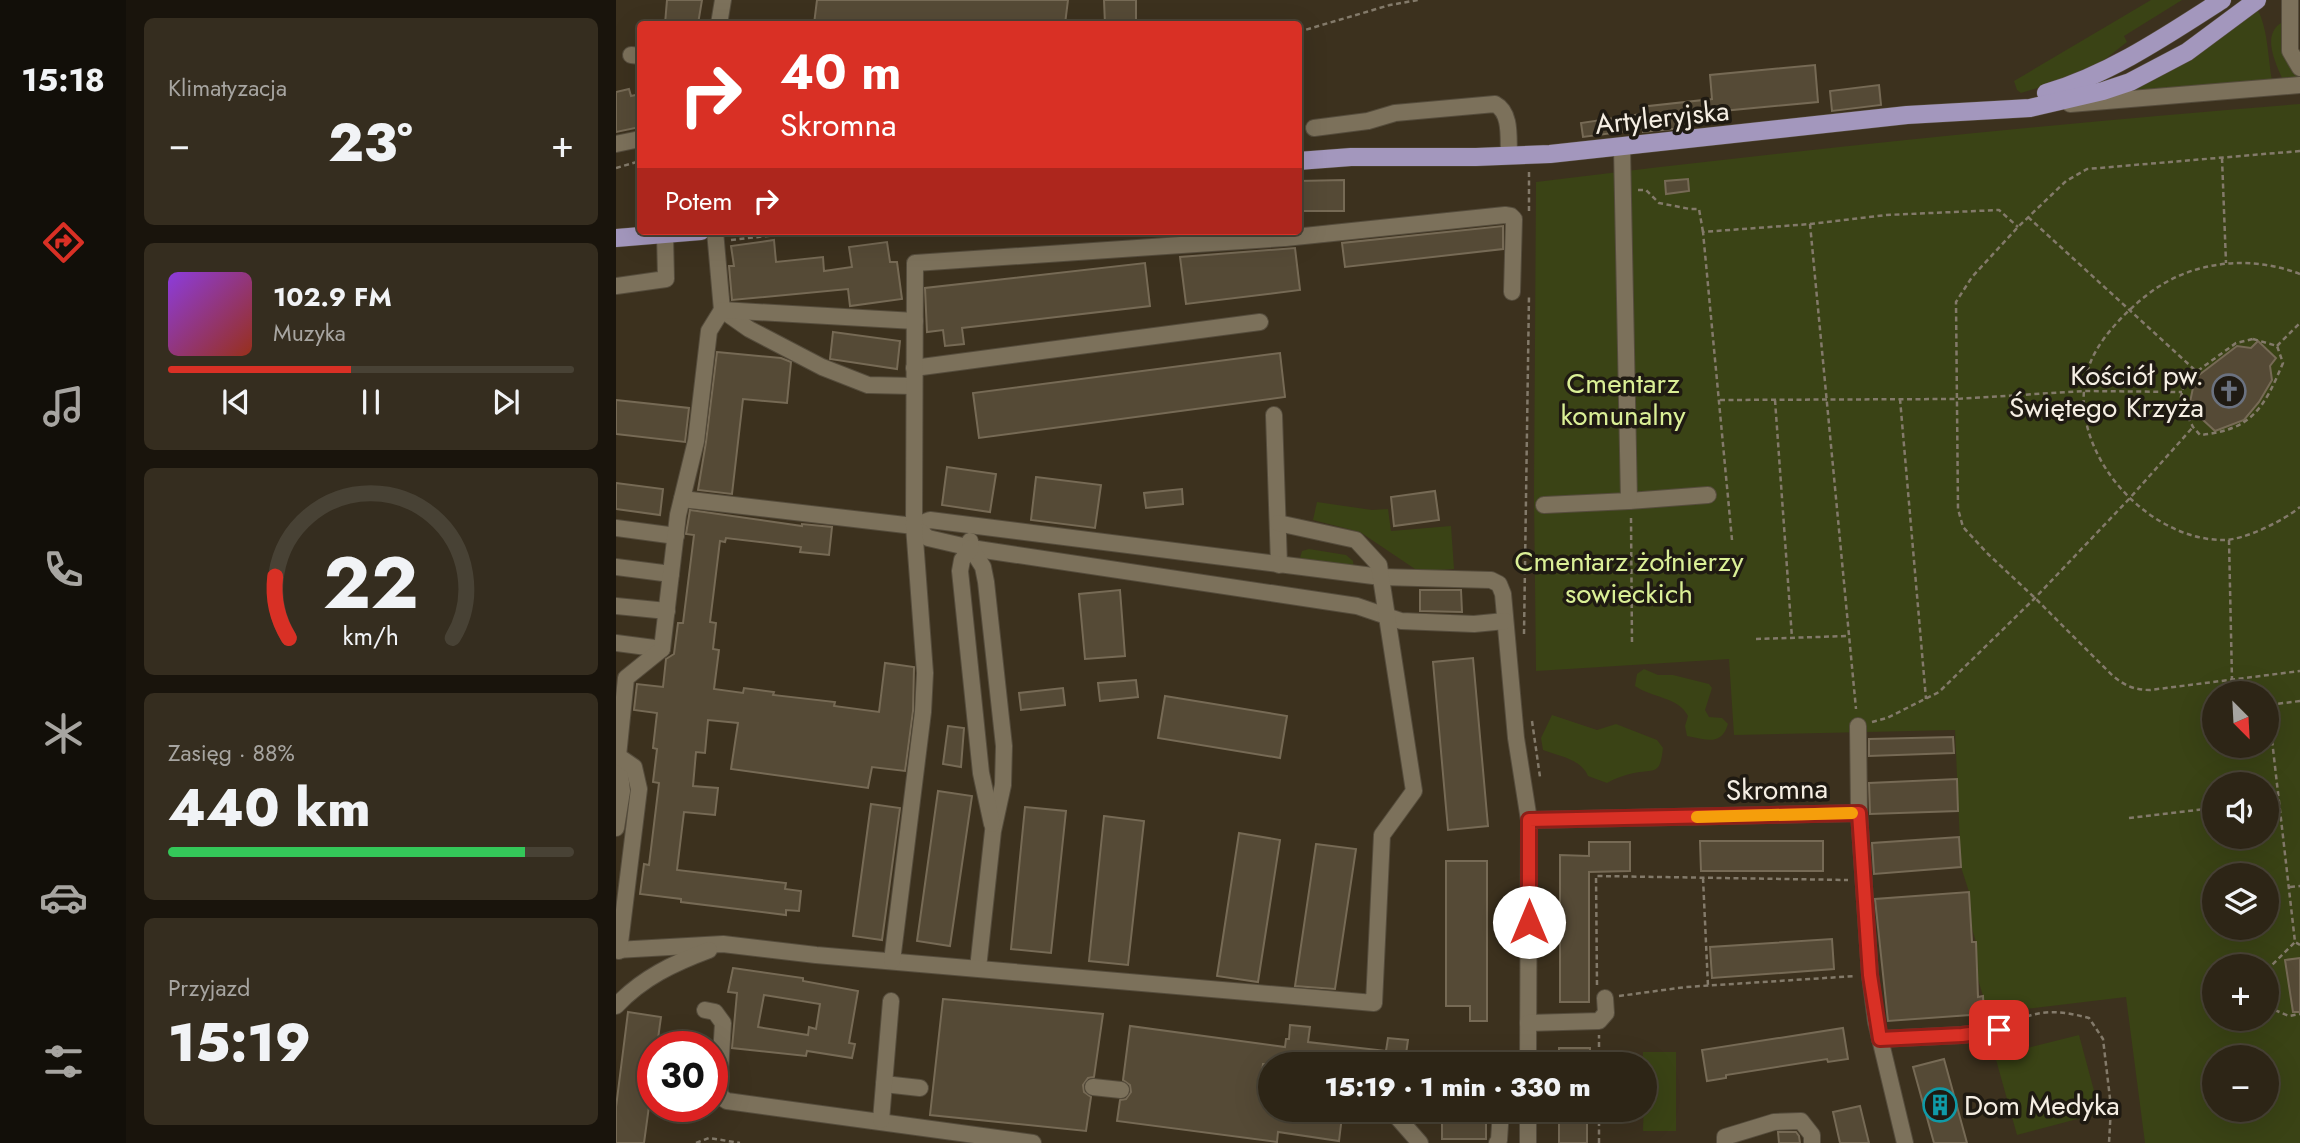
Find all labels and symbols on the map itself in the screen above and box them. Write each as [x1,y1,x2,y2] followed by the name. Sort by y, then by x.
[1593,90,1731,145] street label: Artyleryjska
[2009,355,2204,428] place label: Kościół pw. Świętego Krzyża
[1560,363,1686,436] park label: Cmentarz komunalny
[2210,372,2248,410] church icon: Kościół pw. Świętego Krzyża
[1514,541,1744,614] park label: Cmentarz żołnierzy sowieckich
[2202,681,2278,758] north arrow
[1726,768,1828,811] street label: Skromna
[1492,885,1566,959] position arrow
[1969,1000,2029,1060] pin
[637,1031,728,1122] speed limit sign: 30
[1964,1085,2120,1126] place label: Dom Medyka
[1921,1086,1959,1124] building icon: Dom Medyka

